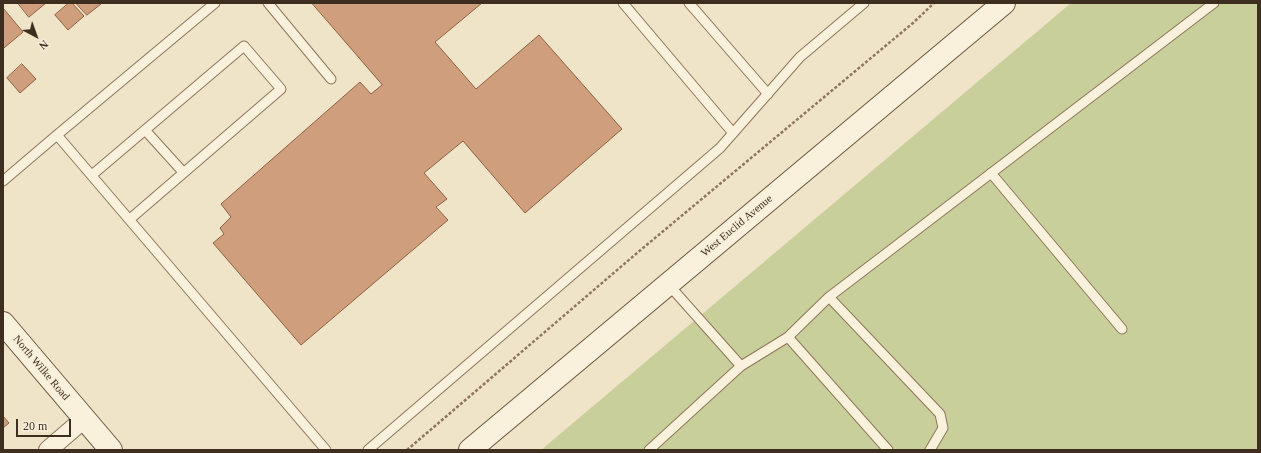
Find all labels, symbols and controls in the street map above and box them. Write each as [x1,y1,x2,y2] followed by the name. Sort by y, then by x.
[16,16,56,56] north arrow
[37,38,51,52] text: N
[699,192,775,260] street label: West Euclid Avenue
[10,333,72,403] street label: North Wilke Road
[18,411,73,437] scale bar
[23,419,47,433] text: 20 m

